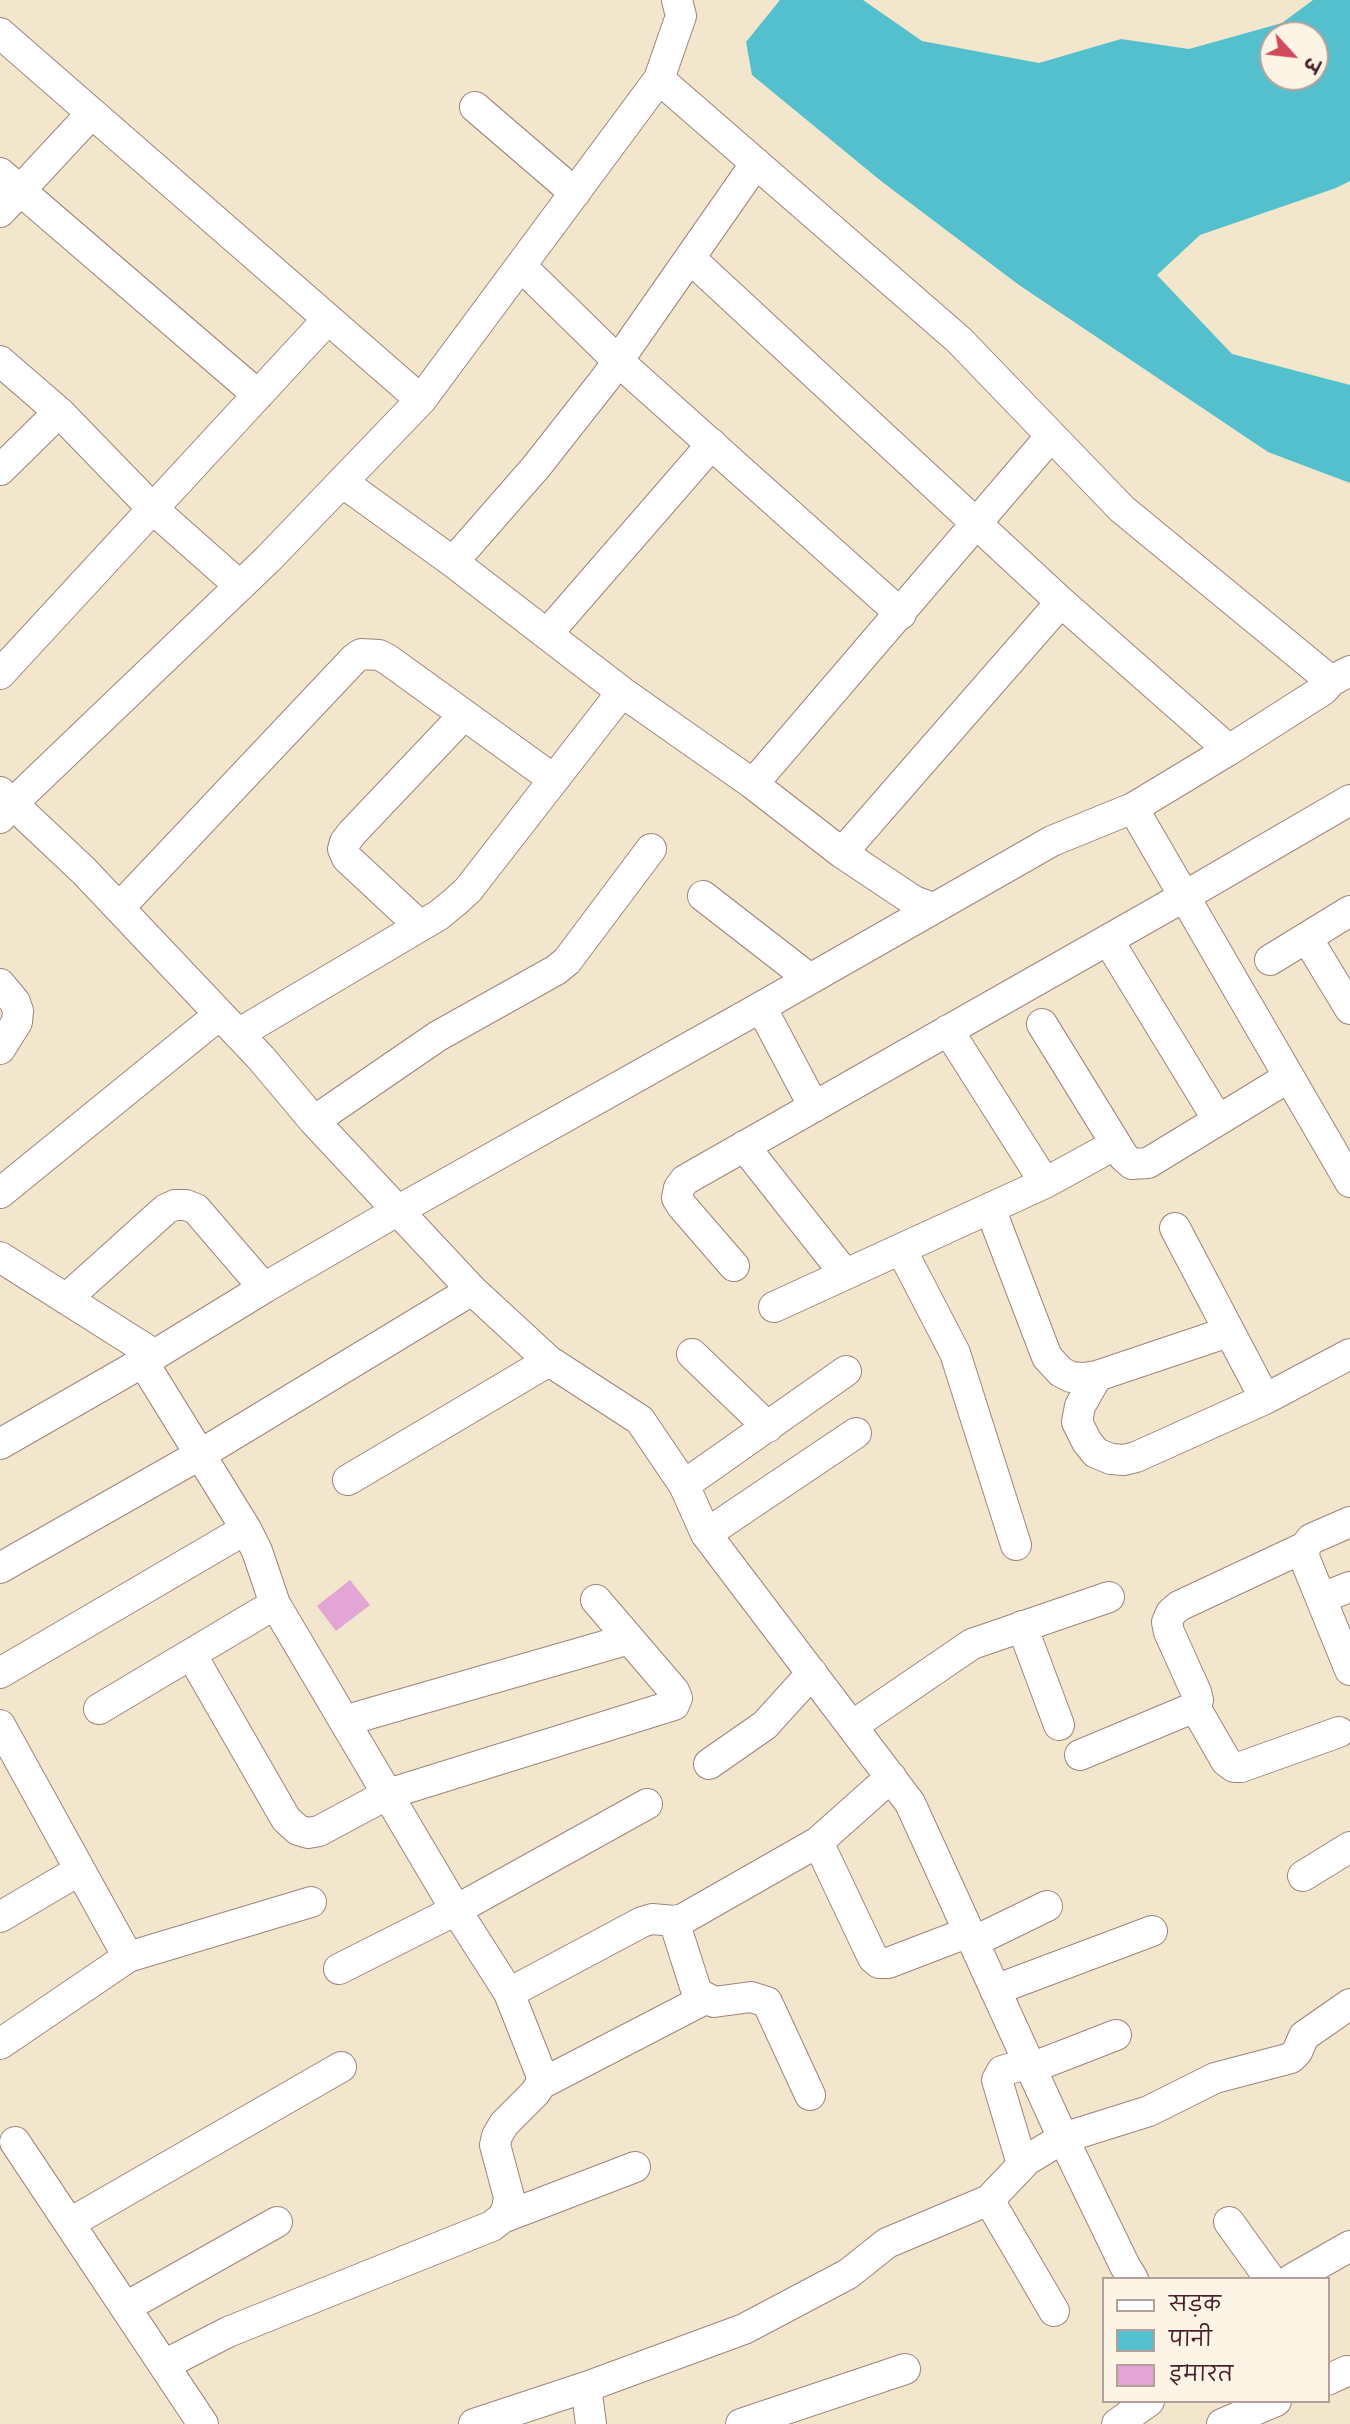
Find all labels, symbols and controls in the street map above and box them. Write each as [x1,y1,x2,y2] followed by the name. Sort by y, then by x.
[1259,21,1329,91] north arrow
[1294,52,1329,78] text: उ
[1102,2277,1329,2403] legend
[1169,2285,1221,2323] text: सड़क
[1169,2320,1212,2358] text: पानी
[1169,2355,1233,2393] text: इमारत

